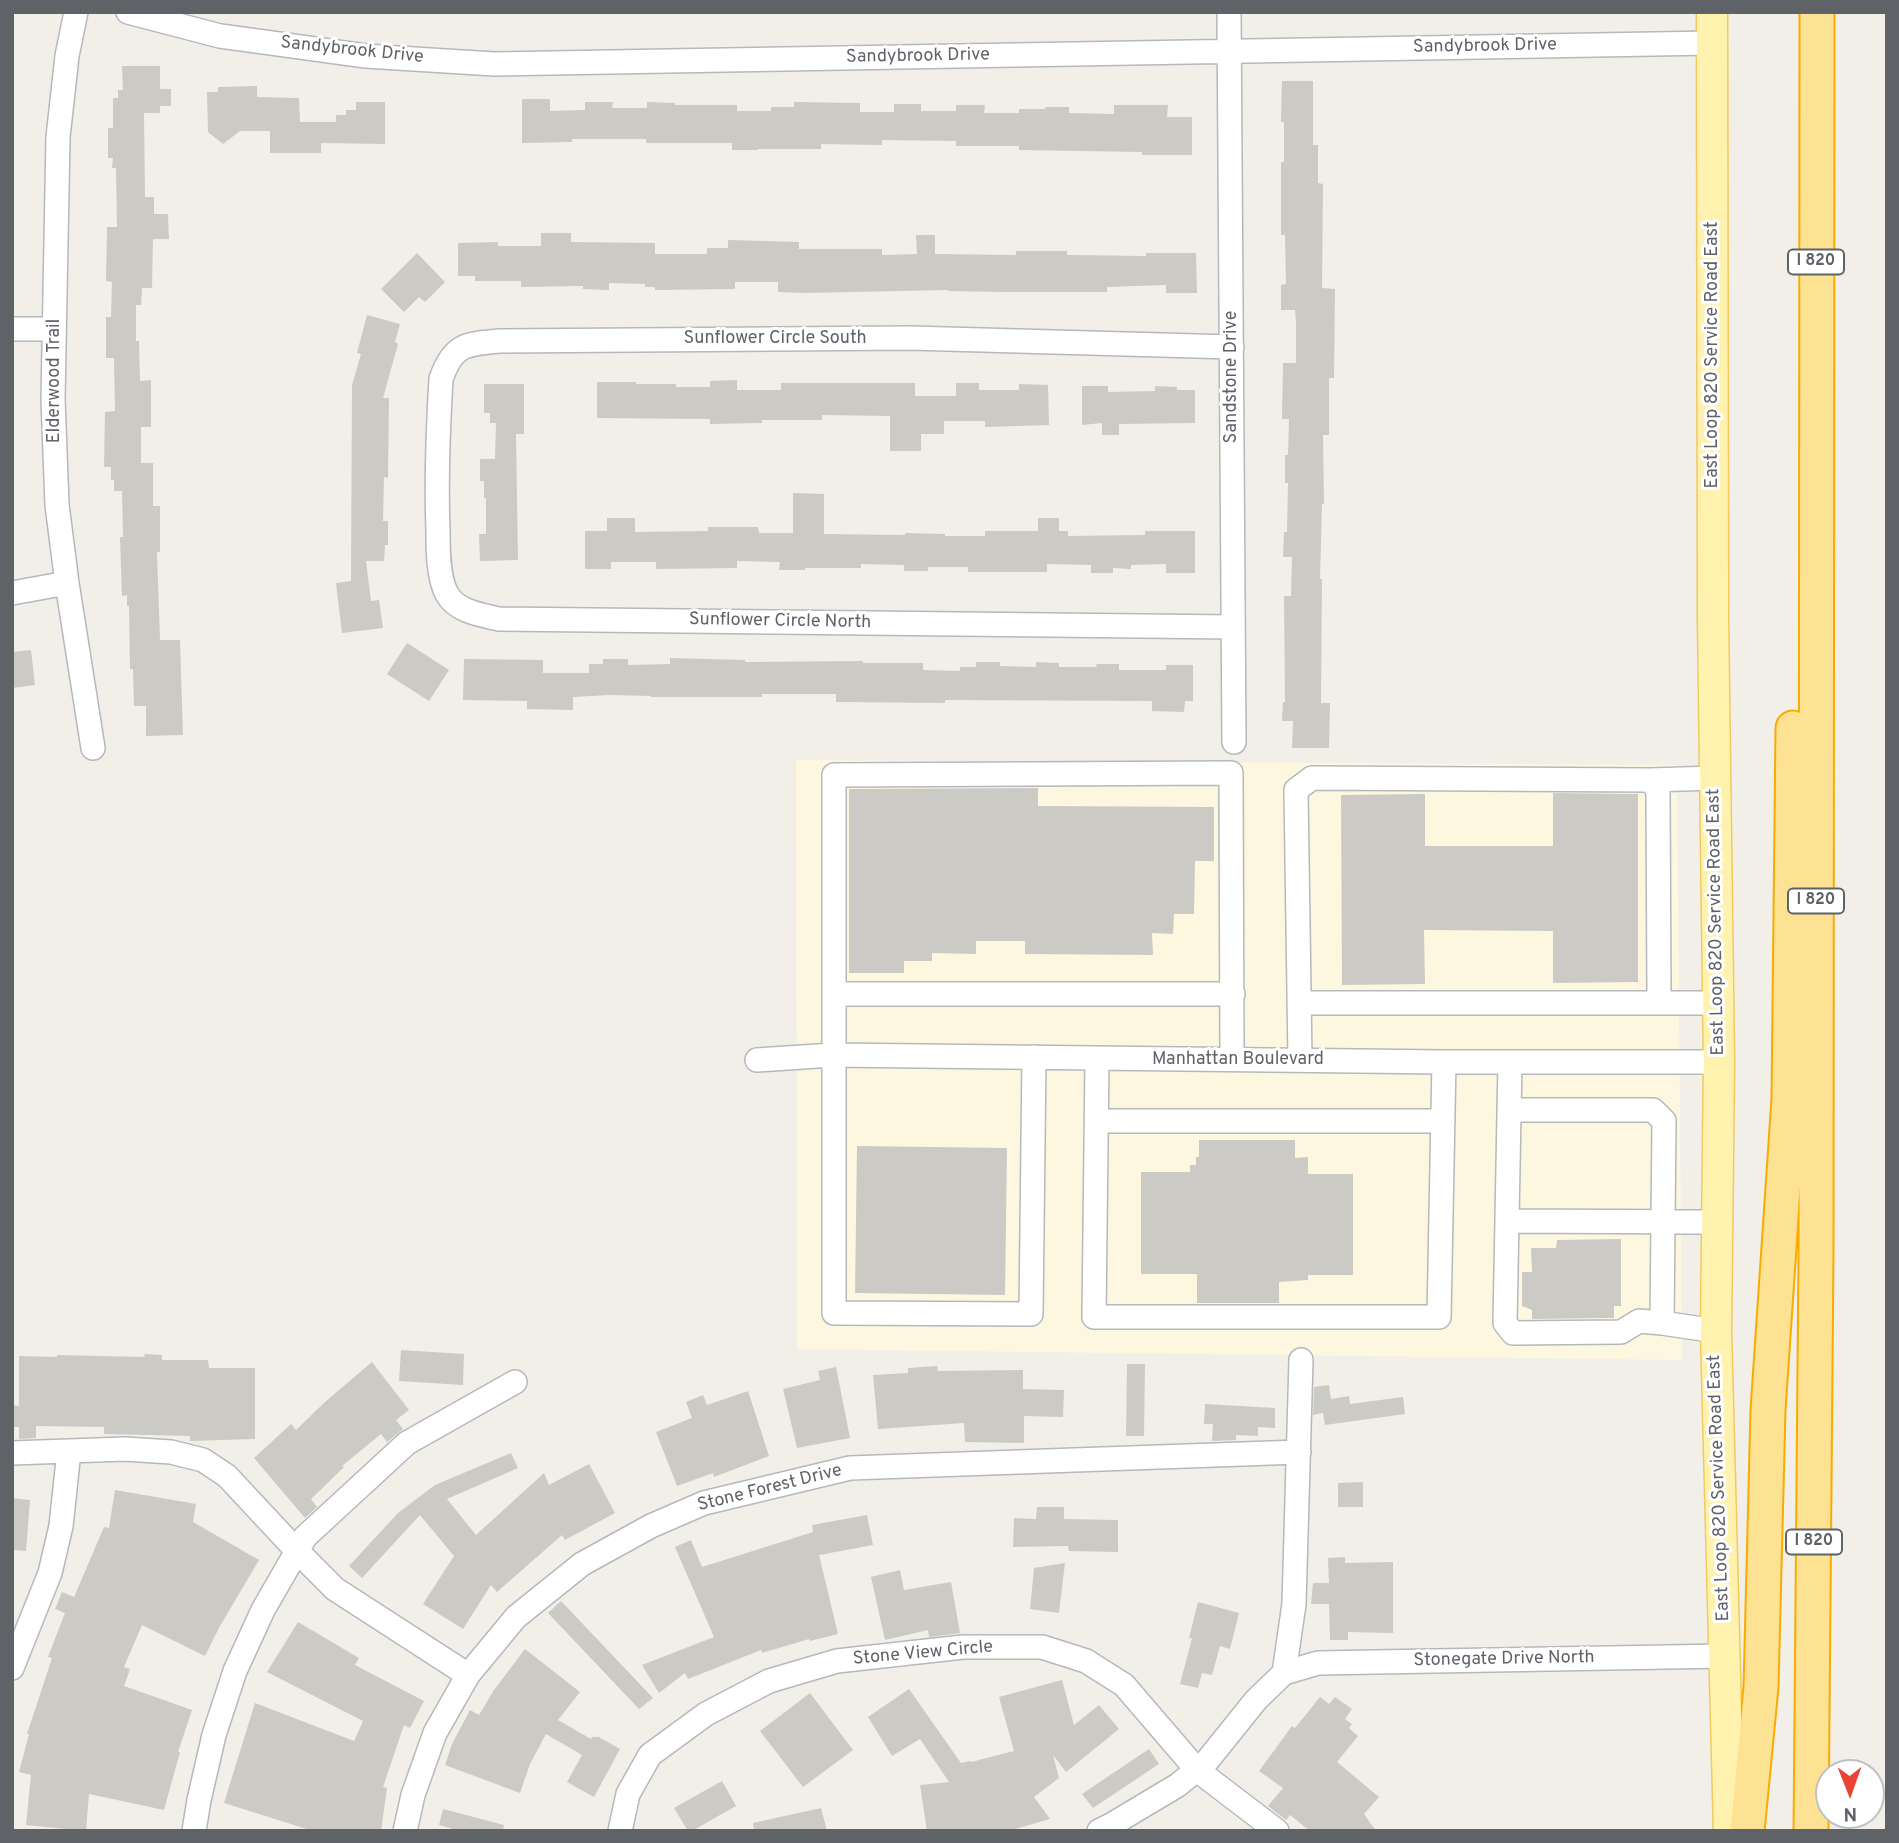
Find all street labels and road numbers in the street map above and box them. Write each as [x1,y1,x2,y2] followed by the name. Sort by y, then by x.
[279,33,425,69] street label: Sandybrook Drive
[1413,35,1557,59] street label: Sandybrook Drive
[846,45,990,69] street label: Sandybrook Drive
[1702,221,1724,489] street label: East Loop 820 Service Road East
[1788,250,1844,274] road number: I 820
[1221,311,1243,443] street label: Sandstone Drive
[44,319,66,443] street label: Elderwood Trail
[683,328,867,350] street label: Sunflower Circle South
[689,610,871,634] street label: Sunflower Circle North
[1704,788,1730,1056] street label: East Loop 820 Service Road East
[1788,888,1844,914] road number: I 820
[1152,1049,1324,1071] street label: Manhattan Boulevard
[1705,1354,1735,1622] street label: East Loop 820 Service Road East
[696,1461,844,1517] street label: Stone Forest Drive
[1786,1530,1842,1554] road number: I 820
[852,1637,994,1671] street label: Stone View Circle
[1413,1648,1595,1672] street label: Stonegate Drive North

